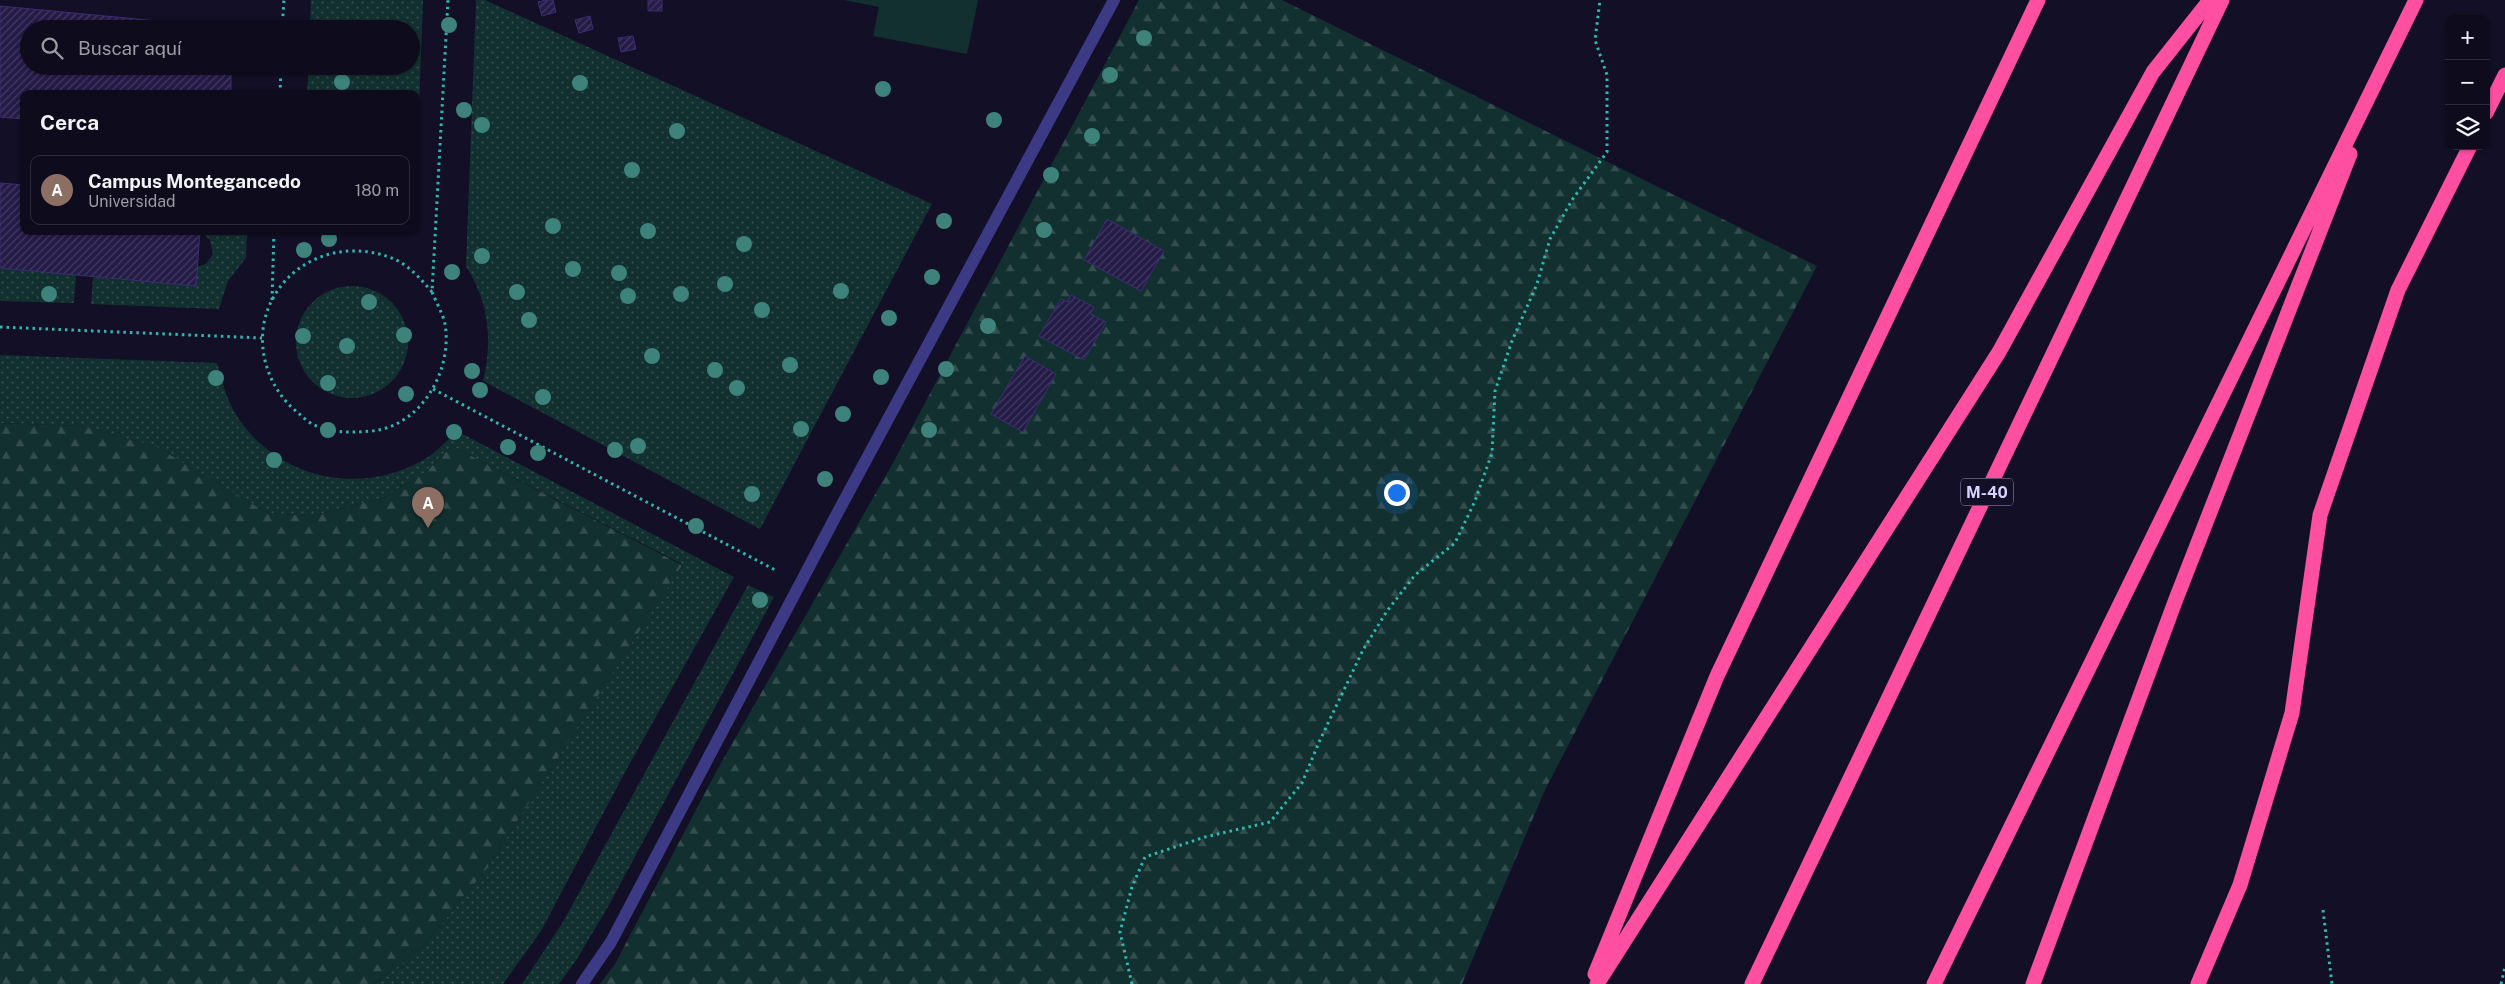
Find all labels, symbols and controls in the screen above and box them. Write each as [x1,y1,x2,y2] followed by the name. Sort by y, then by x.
[2445,15,2490,150] map controls
[2445,15,2490,60] button: +
[20,20,420,75] search box
[38,34,66,62] icon: search
[78,37,182,59] text: Buscar aquí
[2445,60,2490,105] button: −
[2445,105,2490,150] button: layers
[40,110,99,135] text: Cerca
[88,170,301,192] text: Campus Montegancedo
[51,181,63,200] text: A
[355,181,399,200] text: 180 m
[88,192,176,211] text: Universidad
[1961,478,2013,506] road number: M-40
[1384,480,1410,506] your location
[412,487,444,528] pin: A

